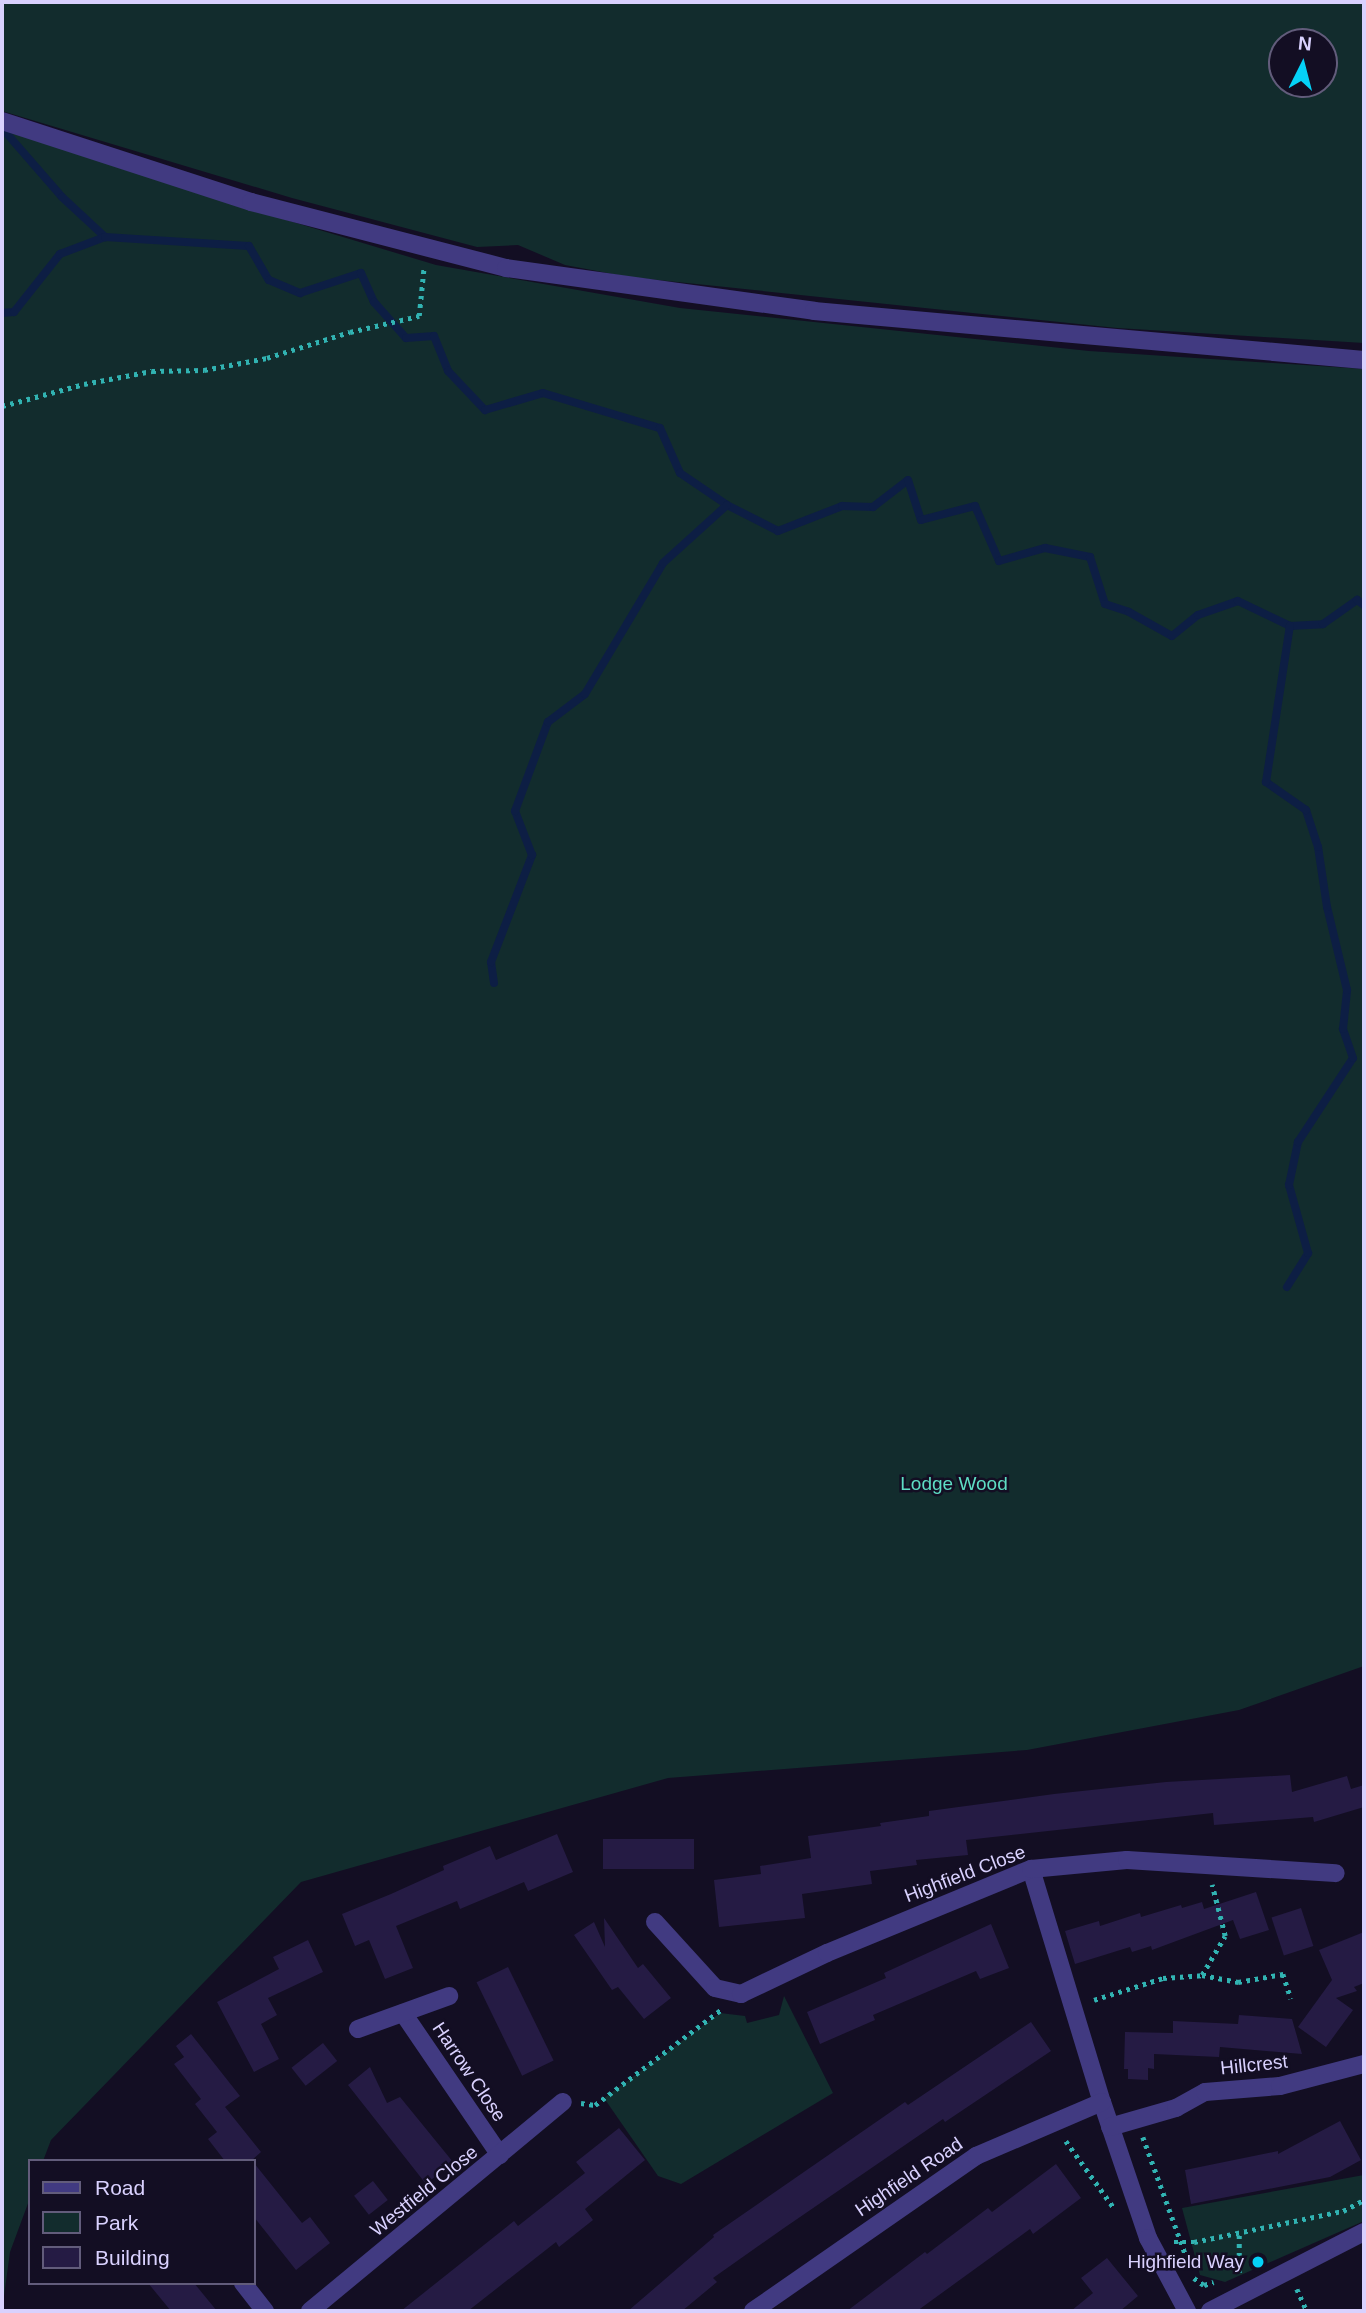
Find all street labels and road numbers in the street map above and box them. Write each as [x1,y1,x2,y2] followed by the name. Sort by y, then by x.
[901,1840,1029,1908] street label: Highfield Close
[427,2018,511,2126] street label: Harrow Close
[1219,2050,1289,2080] street label: Hillcrest
[851,2133,967,2221] street label: Highfield Road
[366,2141,482,2241] street label: Westfield Close

